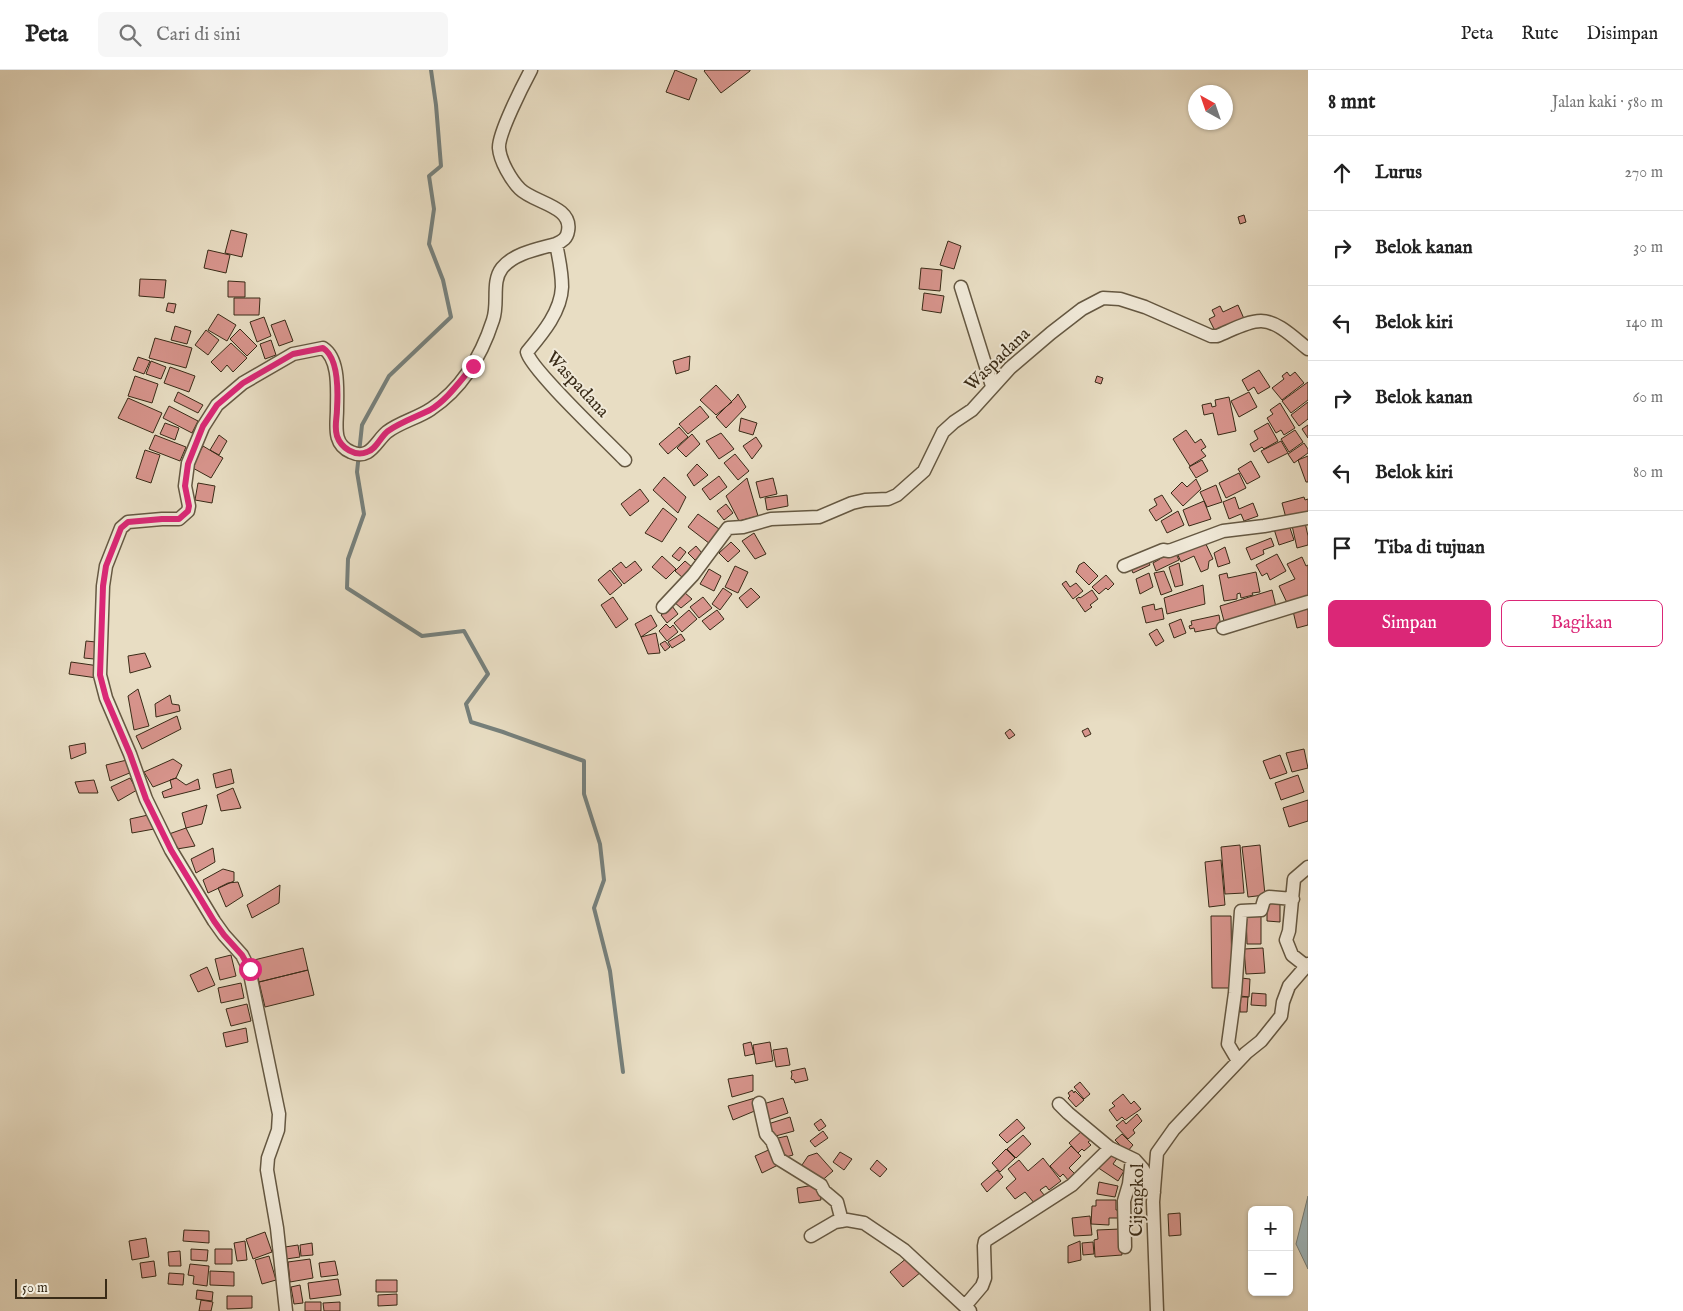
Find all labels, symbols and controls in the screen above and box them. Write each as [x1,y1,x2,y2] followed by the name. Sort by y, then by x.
[98,12,448,57] search box
[25,19,68,50] text: Peta
[116,21,144,49] icon: search
[156,23,241,47] text: Cari di sini
[1461,23,1493,46] text: Peta
[1521,23,1559,46] text: Rute
[1587,23,1658,46] text: Disimpan
[1188,85,1233,130] north arrow
[1328,89,1375,116] text: 8 mnt
[1552,93,1663,113] text: Jalan kaki · 580 m
[1328,159,1356,187] icon: ahead
[1375,161,1422,185] text: Lurus
[1624,163,1663,183] text: 270 m
[1328,234,1356,262] icon: right
[1375,236,1473,260] text: Belok kanan
[1633,238,1663,258] text: 30 m
[1328,309,1356,337] icon: left
[1375,311,1453,335] text: Belok kiri
[1625,313,1663,333] text: 140 m
[960,323,1036,397] street label: Waspadana
[540,347,614,423] street label: Waspadana
[462,355,485,378] route end
[1328,384,1356,412] icon: right
[1375,386,1473,410] text: Belok kanan
[1633,388,1663,408] text: 60 m
[1328,459,1356,487] icon: left
[1375,461,1453,485] text: Belok kiri
[1633,463,1663,483] text: 80 m
[1328,534,1356,562] icon: arrive
[1375,536,1485,560] text: Tiba di tujuan
[1328,600,1491,647] button: Simpan
[1501,600,1663,647] button: Bagikan
[239,958,262,981] route start
[1126,1163,1150,1237] street label: Cijengkol
[1248,1206,1293,1296] map controls
[1248,1206,1293,1251] button: +
[1248,1251,1293,1296] button: −
[15,1276,108,1299] scale bar
[22,1279,48,1297] text: 50 m

